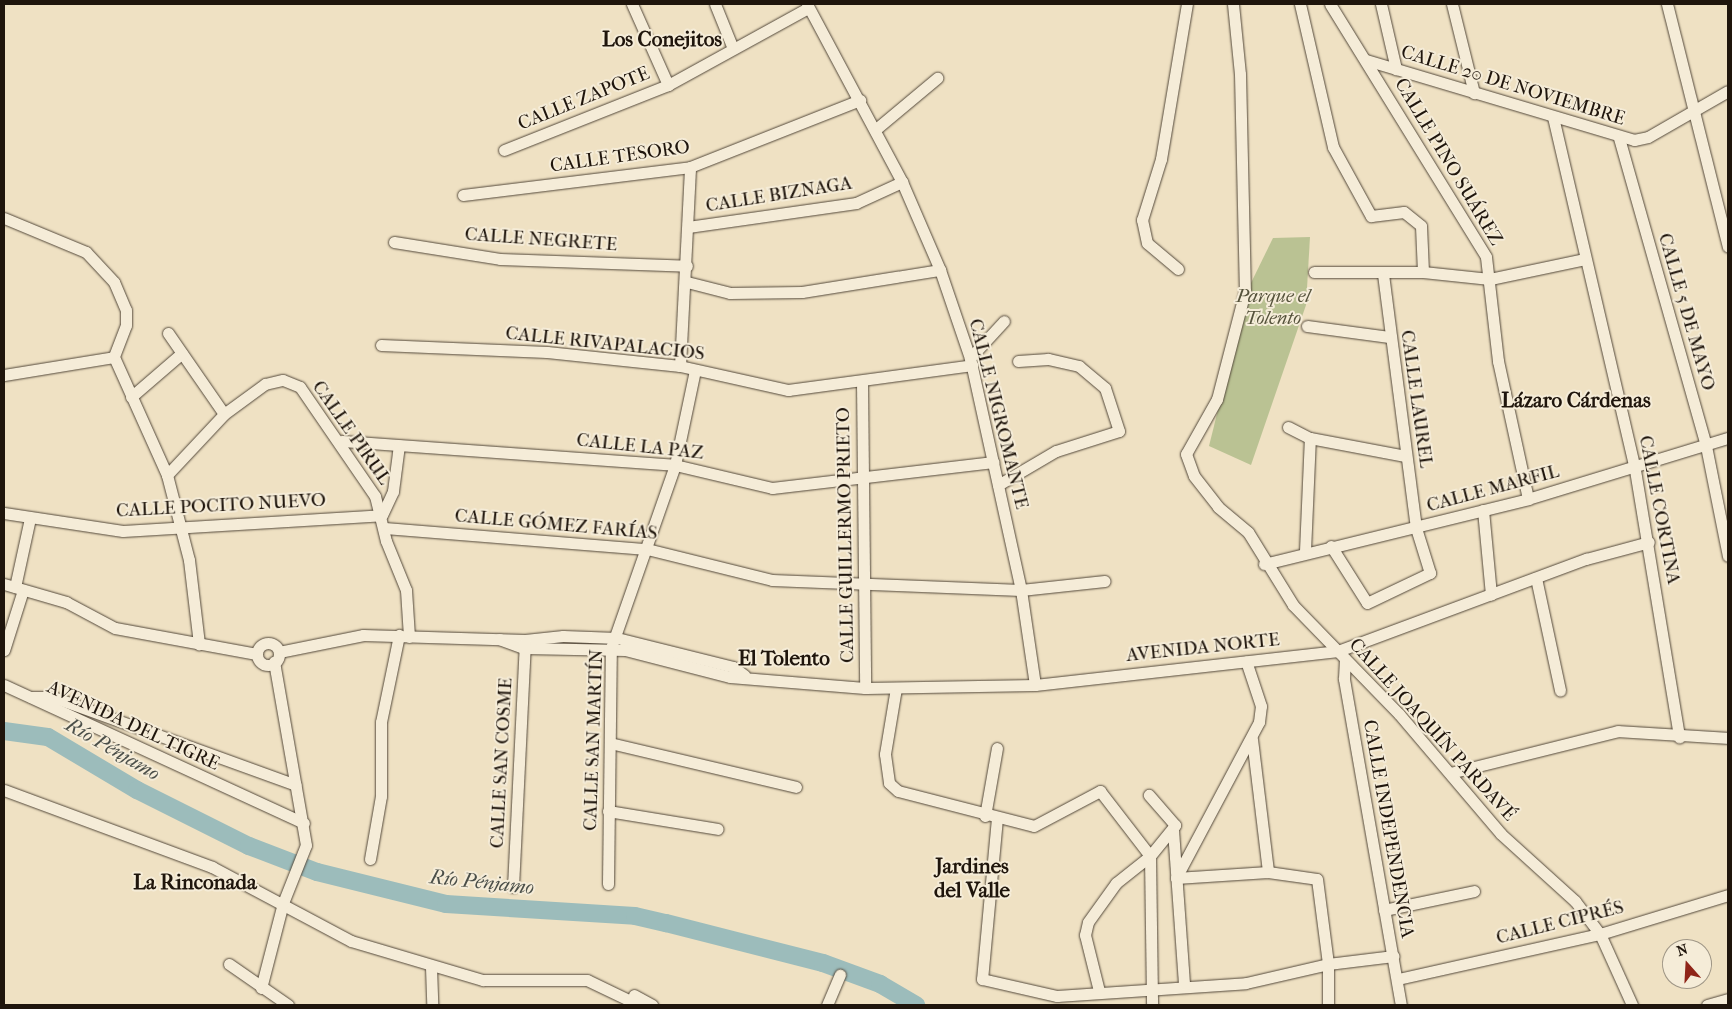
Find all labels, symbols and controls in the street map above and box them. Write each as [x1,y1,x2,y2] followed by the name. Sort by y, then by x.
[602,26,722,52] district label: Los Conejitos
[1398,41,1628,131] street label: CALLE 20 DE NOVIEMBRE
[515,62,653,136] street label: CALLE ZAPOTE
[1389,74,1507,250] street label: CALLE PINO SUÁREZ
[549,136,691,178] street label: CALLE TESORO
[704,172,854,218] street label: CALLE BIZNAGA
[464,223,618,257] street label: CALLE NEGRETE
[1653,231,1719,393] street label: CALLE 5 DE MAYO
[1236,286,1310,330] park label: Parque el Tolento
[963,317,1033,511] street label: CALLE NIGROMANTE
[504,322,706,366] street label: CALLE RIVAPALACIOS
[1395,329,1437,469] street label: CALLE LAUREL
[307,377,395,489] street label: CALLE PIRUL
[1501,387,1651,413] district label: Lázaro Cárdenas
[832,407,860,663] street label: CALLE GUILLERMO PRIETO
[575,429,705,465] street label: CALLE LA PAZ
[1633,434,1685,586] street label: CALLE CORTINA
[1424,460,1562,518] street label: CALLE MARFIL
[116,489,326,523] street label: CALLE POCITO NUEVO
[454,505,658,545] street label: CALLE GÓMEZ FARÍAS
[1125,629,1281,667] street label: AVENIDA NORTE
[1344,634,1520,826] street label: CALLE JOAQUÍN PARDAVÉ
[738,645,830,671] district label: El Tolento
[579,649,609,831] street label: CALLE SAN MARTÍN
[43,676,223,776] street label: AVENIDA DEL TIGRE
[486,677,518,849] street label: CALLE SAN COSME
[62,712,164,786] water label: Río Pénjamo
[1358,718,1418,940] street label: CALLE INDEPENDENCIA
[934,853,1010,903] district label: Jardines del Valle
[429,865,535,899] water label: Río Pénjamo
[133,869,257,895] district label: La Rinconada
[1494,896,1626,950] street label: CALLE CIPRÉS
[1662,939,1712,989] north arrow
[1674,941,1690,960] text: N

